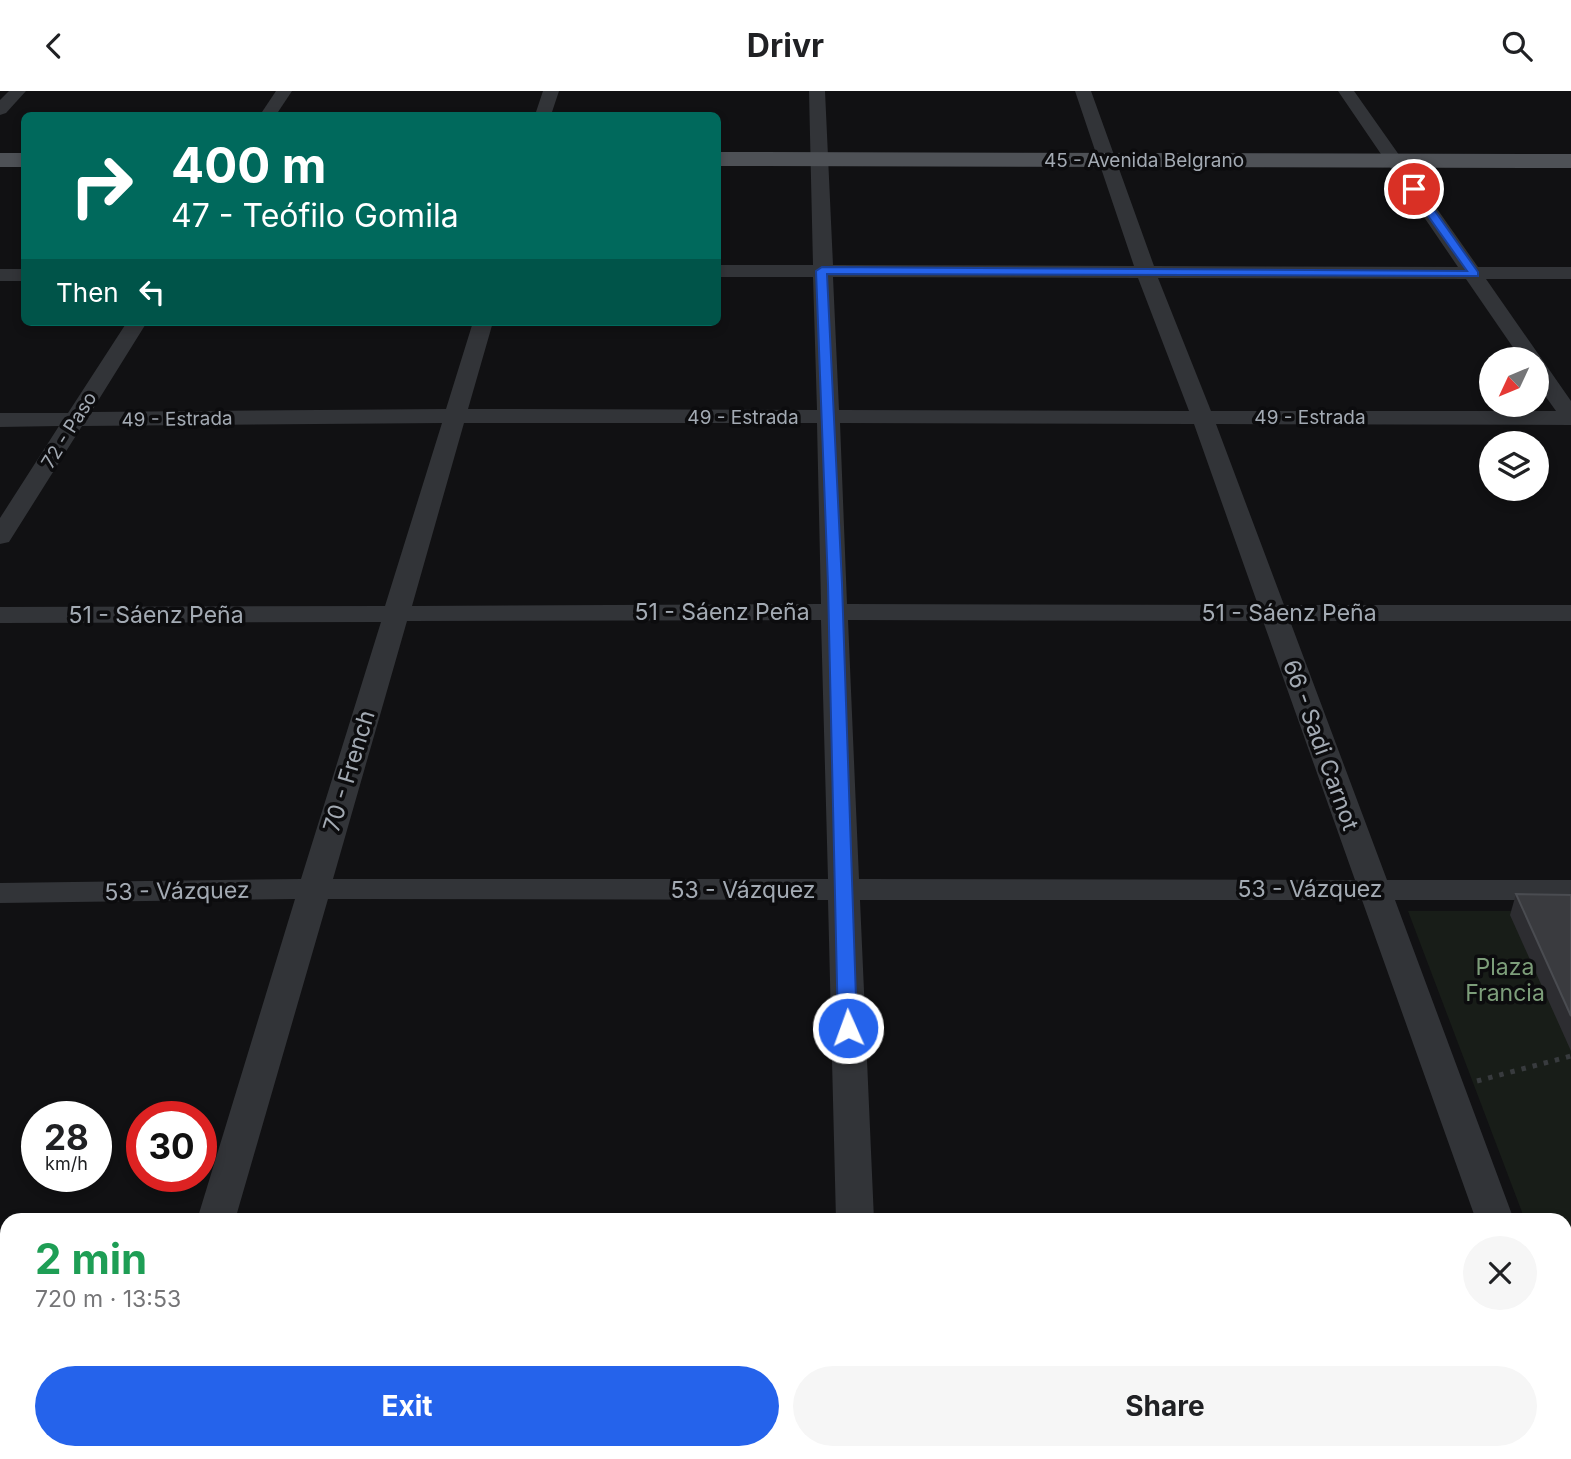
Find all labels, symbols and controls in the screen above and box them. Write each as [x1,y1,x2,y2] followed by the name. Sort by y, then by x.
[747,26,824,65] text: Drivr
[35,27,73,65] icon: back
[1498,27,1536,65] icon: search
[171,136,327,195] text: 400 m
[56,140,147,231] icon: right
[1044,149,1244,172] street label: 45 - Avenida Belgrano
[1384,159,1444,219] pin
[1395,170,1433,208] icon: arrive
[171,196,459,235] text: 47 - Teófilo Gomila
[133,273,171,311] icon: left
[56,277,119,308] text: Then
[1479,347,1549,417] north arrow
[1479,347,1549,501] map controls
[36,387,102,473] street label: 72 - Paso
[687,406,799,429] street label: 49 - Estrada
[1254,406,1366,429] street label: 49 - Estrada
[121,407,233,431] street label: 49 - Estrada
[1479,431,1549,501] button: layers
[634,598,810,626] street label: 51 - Sáenz Peña
[1201,599,1377,627] street label: 51 - Sáenz Peña
[68,601,244,629] street label: 51 - Sáenz Peña
[1277,656,1365,835] street label: 66 - Sadi Carnot
[317,707,381,835] street label: 70 - French
[1237,875,1383,903] street label: 53 - Vázquez
[104,876,250,906] street label: 53 - Vázquez
[670,876,816,904] street label: 53 - Vázquez
[1465,953,1545,1007] park label: Plaza Francia
[811,991,885,1065] position arrow
[126,1101,217,1192] speed limit sign: 30
[44,1116,89,1158] text: 28
[45,1153,88,1174] text: km/h
[35,1233,147,1284] text: 2 min
[1463,1236,1537,1310] button: close
[35,1285,181,1313] text: 720 m · 13:53
[35,1366,779,1446] button: Exit
[793,1366,1537,1446] button: Share

